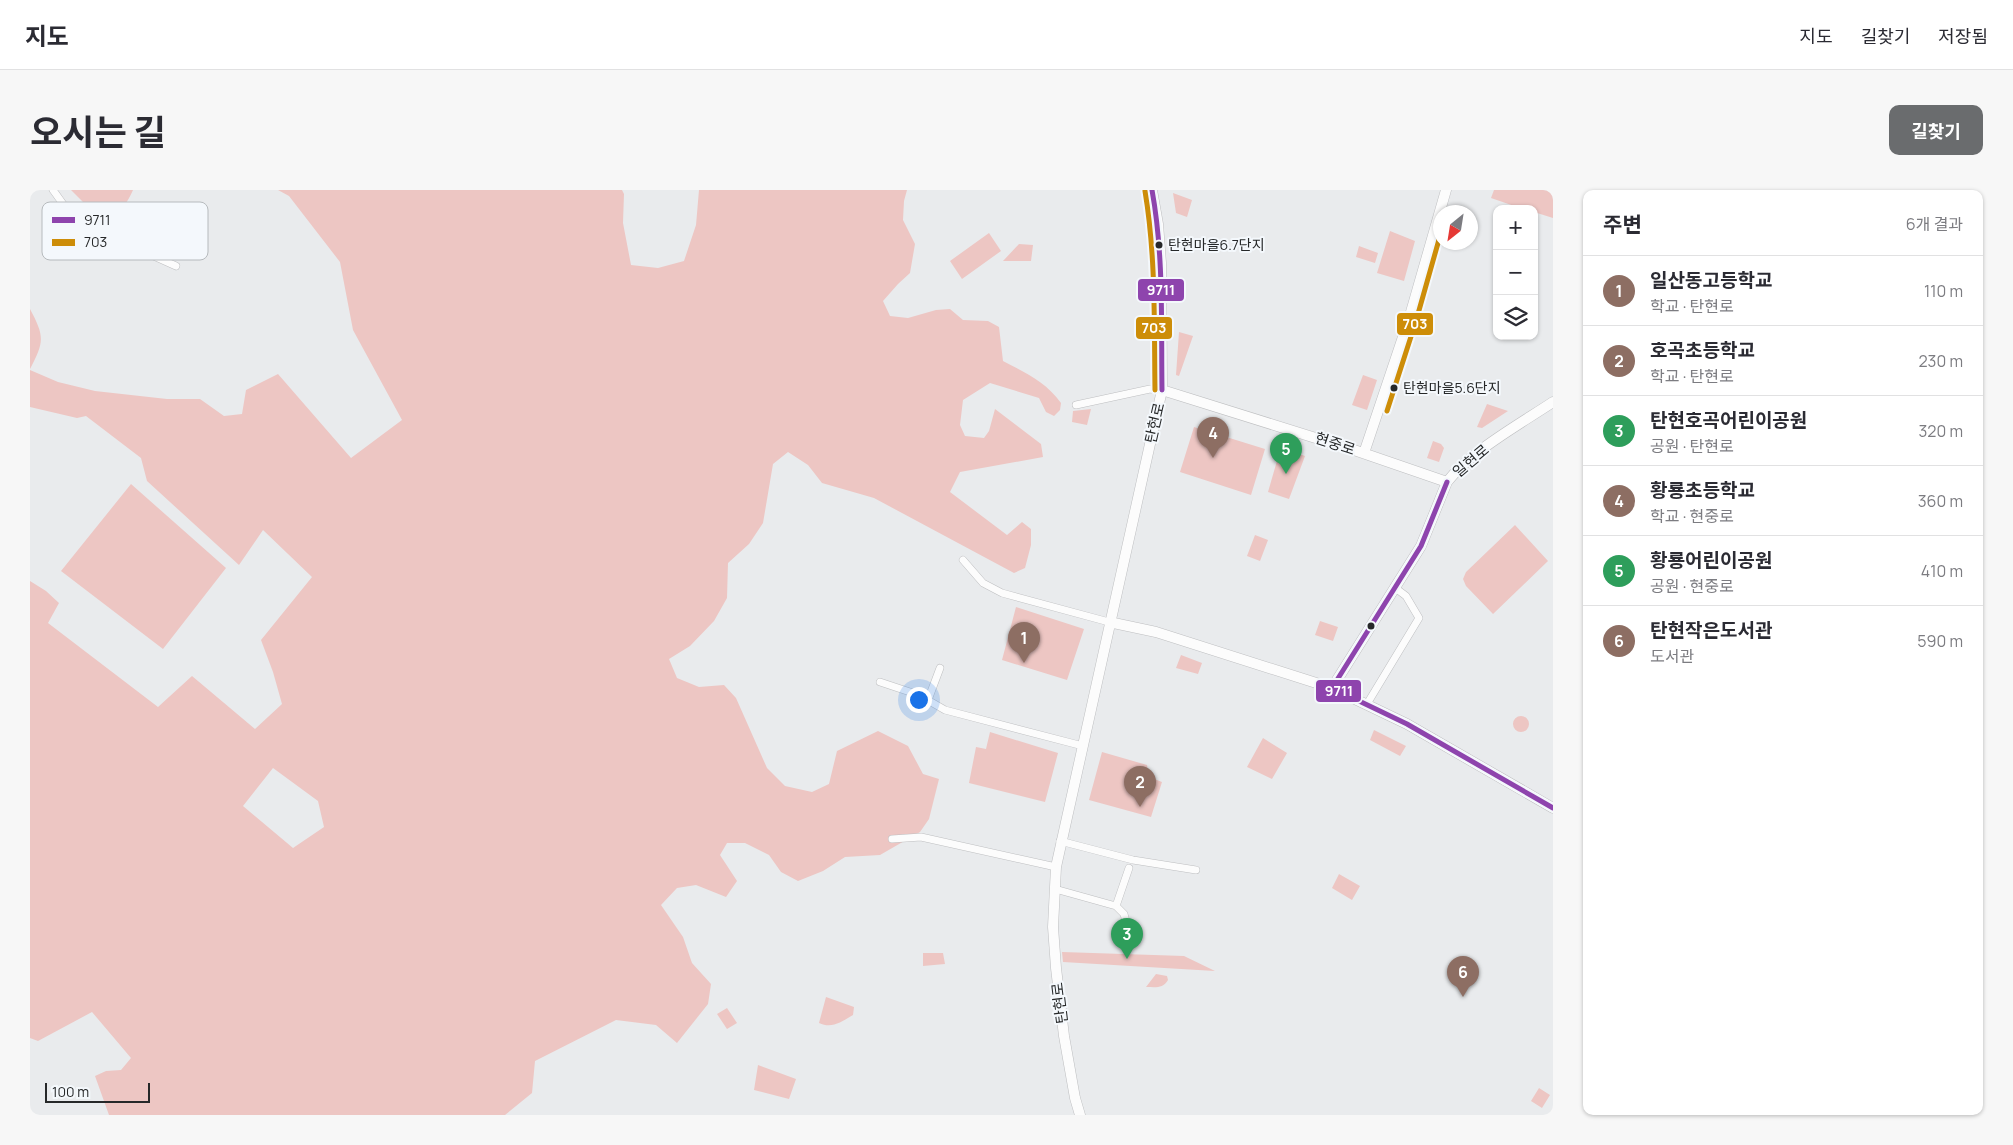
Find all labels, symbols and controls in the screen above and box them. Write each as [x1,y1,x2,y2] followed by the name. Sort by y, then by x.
[25,19,69,52] text: 지도
[1800,24,1833,48] text: 지도
[1861,24,1910,48] text: 길찾기
[1938,24,1988,48] text: 저장됨
[1889,105,1983,155] button: 길찾기
[30,108,166,156] text: 오시는 길
[42,202,208,260] legend
[1433,205,1478,250] north arrow
[1493,205,1538,340] map controls
[1493,205,1538,250] button: +
[84,210,110,229] text: 9711
[1603,210,1642,238] text: 주변
[1906,213,1963,235] text: 6개 결과
[84,232,107,251] text: 703
[1168,235,1265,254] place label: 탄현마을6.7단지
[1154,240,1164,250] marker: 탄현마을6.7단지
[1493,250,1538,295] button: −
[1650,267,1772,293] text: 일산동고등학교
[1137,278,1185,302] line badge: 9711
[1147,280,1175,299] text: 9711
[1615,280,1623,302] text: 1
[1924,280,1963,302] text: 110 m
[1493,295,1538,340] button: layers
[1650,295,1734,317] text: 학교 · 탄현로
[1396,312,1434,336] line badge: 703
[1403,314,1427,333] text: 703
[1135,316,1173,340] line badge: 703
[1142,318,1166,337] text: 703
[1650,337,1755,363] text: 호곡초등학교
[1614,350,1624,372] text: 2
[1919,350,1963,372] text: 230 m
[1650,365,1734,387] text: 학교 · 탄현로
[1403,378,1501,397] place label: 탄현마을5.6단지
[1389,383,1399,393] marker: 탄현마을5.6단지
[1140,400,1169,445] street label: 탄현로
[1650,407,1807,433] text: 탄현호곡어린이공원
[1197,417,1229,458] pin: 4
[1614,420,1624,442] text: 3
[1919,420,1963,442] text: 320 m
[1312,427,1358,460] street label: 현중로
[1270,433,1302,474] pin: 5
[1650,435,1734,457] text: 공원 · 탄현로
[1448,439,1493,482] street label: 일현로
[1650,477,1755,503] text: 황룡초등학교
[1614,490,1624,512] text: 4
[1918,490,1963,512] text: 360 m
[1650,505,1734,527] text: 학교 · 현중로
[1650,547,1772,573] text: 황룡어린이공원
[1614,560,1624,582] text: 5
[1921,560,1963,582] text: 410 m
[1650,575,1734,597] text: 공원 · 현중로
[1650,617,1772,643] text: 탄현작은도서관
[1366,621,1376,631] unlabelled marker
[1008,622,1040,663] pin: 1
[1614,630,1624,652] text: 6
[1917,630,1963,652] text: 590 m
[1650,645,1694,667] text: 도서관
[1315,679,1362,703] line badge: 9711
[1325,681,1353,700] text: 9711
[906,687,932,713] your location
[1124,766,1156,807] pin: 2
[1111,918,1143,959] pin: 3
[1447,956,1479,997] pin: 6
[1047,981,1072,1025] street label: 탄현로
[45,1080,150,1103] scale bar
[52,1082,89,1101] text: 100 m

